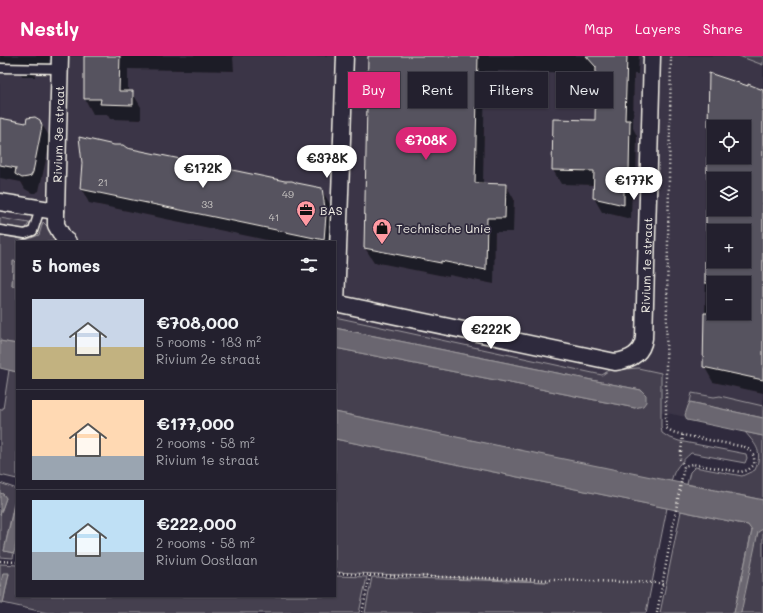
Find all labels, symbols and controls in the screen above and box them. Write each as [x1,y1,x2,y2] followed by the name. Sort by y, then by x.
[20,16,79,41] text: Nestly
[584,19,613,38] text: Map
[635,19,681,38] text: Layers
[703,19,743,38] text: Share
[348,72,400,108] chip: Buy
[408,72,467,108] chip: Rent
[475,72,548,108] chip: Filters
[556,72,613,108] chip: New
[49,85,67,183] street label: Rivium 3e straat
[707,120,751,320] map controls
[707,120,751,164] button: locate
[398,127,454,161] pin: €708K
[405,131,447,148] text: €708K
[299,145,355,179] pin: €378K
[306,149,348,166] text: €378K
[175,155,231,189] pin: €172K
[183,159,223,176] text: €172K
[606,167,662,201] pin: €177K
[614,171,654,188] text: €177K
[707,172,751,216] button: layers
[98,175,108,189] house number: 21
[282,187,294,201] house number: 49
[201,197,213,211] house number: 33
[295,199,317,227] office icon: BAS
[320,202,343,218] place label: BAS
[269,210,279,224] house number: 41
[371,217,393,245] shop icon: Technische Unie
[637,217,655,313] street label: Rivium 1e straat
[396,220,491,236] place label: Technische Unie
[707,224,751,268] button: +
[32,254,100,276] text: 5 homes
[298,254,320,276] icon: filters
[707,276,751,320] button: −
[156,311,239,333] text: €708,000
[64,315,112,363] icon: home
[463,316,519,350] pin: €222K
[471,320,511,337] text: €222K
[156,333,261,350] text: 5 rooms · 183 m²
[156,350,261,367] text: Rivium 2e straat
[156,412,234,434] text: €177,000
[64,416,112,464] icon: home
[156,434,255,451] text: 2 rooms · 58 m²
[156,451,259,468] text: Rivium 1e straat
[156,512,236,534] text: €222,000
[64,516,112,564] icon: home
[156,534,255,551] text: 2 rooms · 58 m²
[156,551,258,568] text: Rivium Oostlaan

